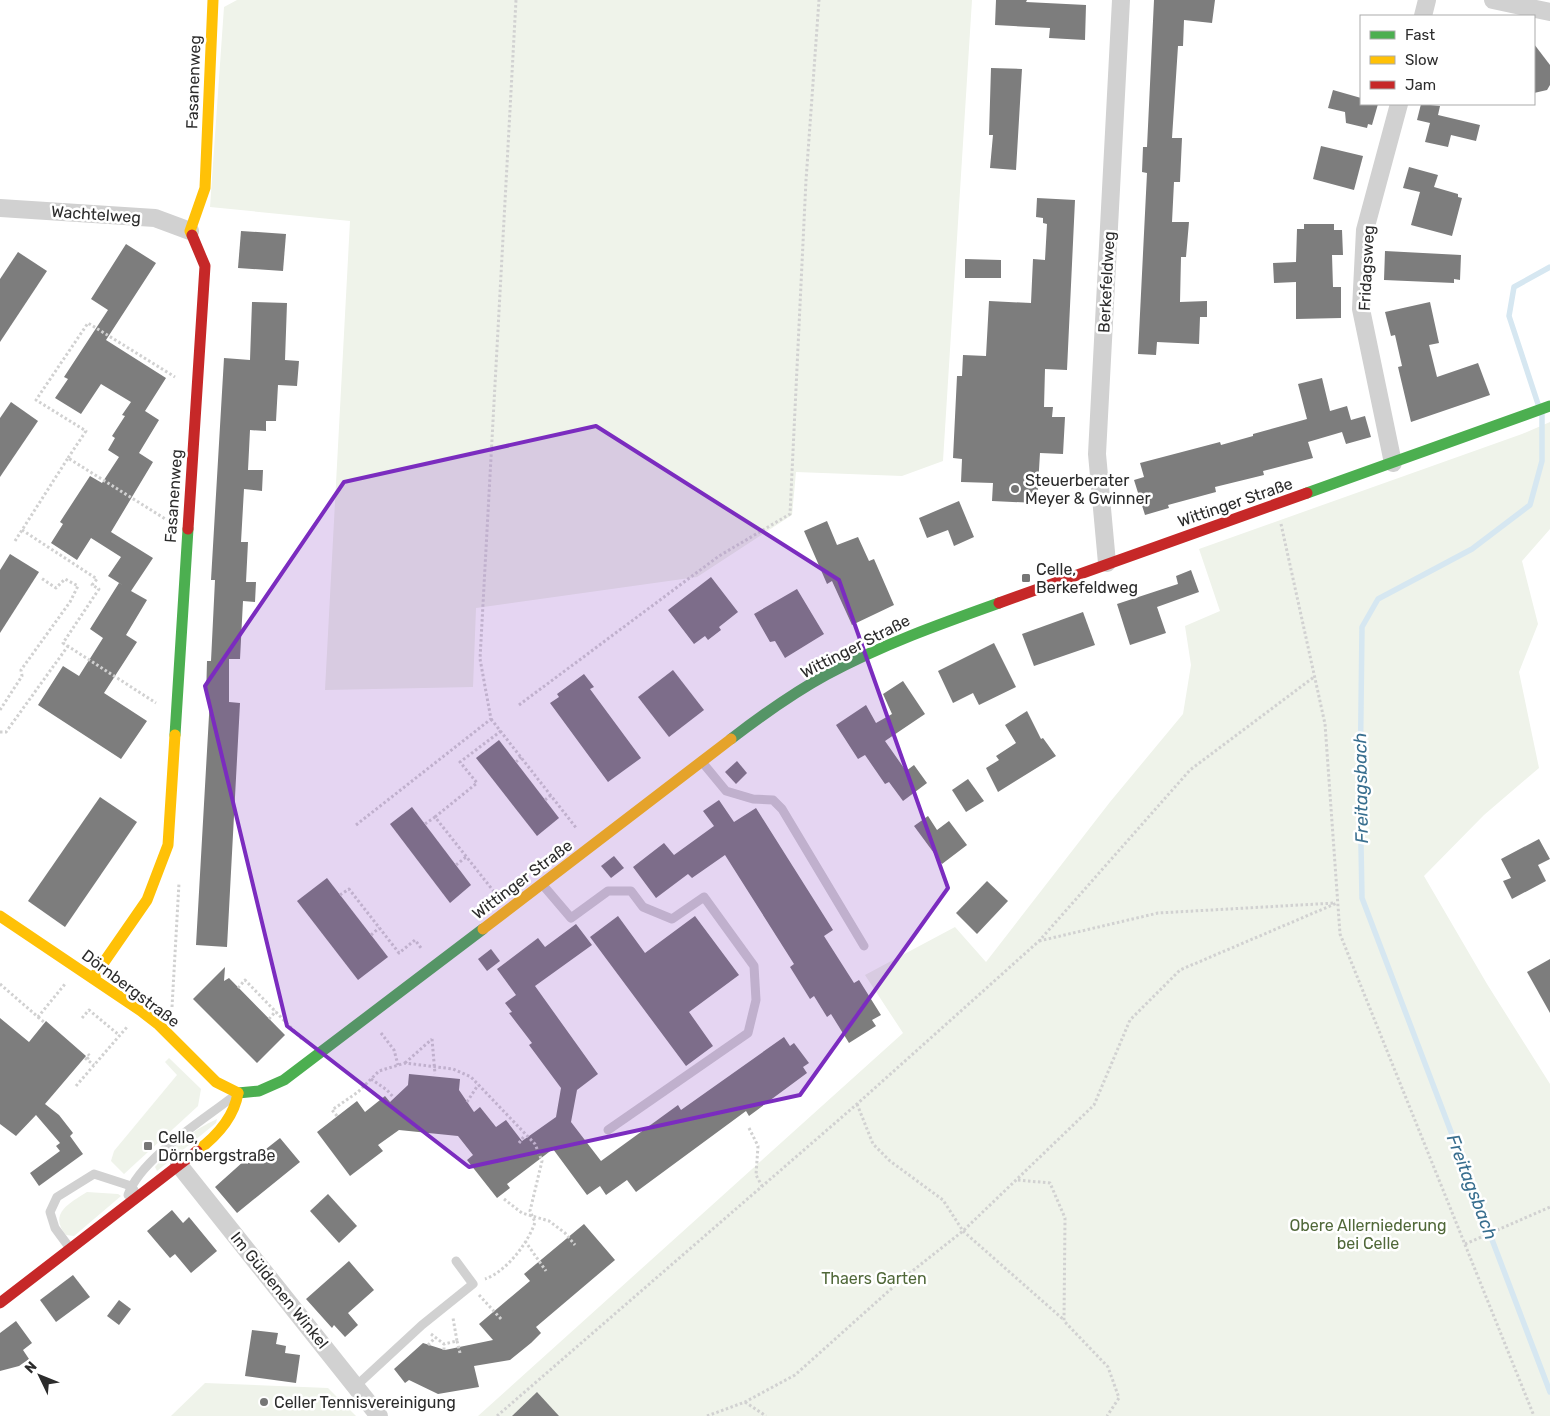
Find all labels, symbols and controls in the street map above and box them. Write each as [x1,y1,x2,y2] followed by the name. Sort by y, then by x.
[1360,15,1535,105] legend
[1405,26,1435,44] text: Fast
[182,35,205,129] street label: Fasanenweg
[1405,51,1438,69] text: Slow
[1405,76,1436,94] text: Jam
[50,202,142,227] street label: Wachtelweg
[1355,225,1378,311] street label: Fridagsweg
[1094,231,1119,333] street label: Berkefeldweg
[161,448,186,544] street label: Fasanenweg
[1025,471,1151,508] place label: Steuerberater Meyer & Gwinner
[1175,474,1295,531] street label: Wittinger Straße
[1009,483,1021,495] marker: Steuerberater Meyer & Gwinner
[1036,560,1138,597] place label: Celle, Berkefeldweg
[1020,572,1032,584] marker: Celle, Berkefeldweg
[797,611,913,682] street label: Wittinger Straße
[1349,732,1373,844] water label: Freitagsbach
[469,836,576,923] street label: Wittinger Straße
[78,945,183,1031] street label: Dörnbergstraße
[158,1128,276,1165] place label: Celle, Dörnbergstraße
[1442,1131,1502,1243] water label: Freitagsbach
[142,1140,154,1152] marker: Celle, Dörnbergstraße
[1289,1216,1447,1253] park label: Obere Allerniederung bei Celle
[227,1228,332,1352] street label: Im Güldenen Winkel
[821,1269,927,1288] park label: Thaers Garten
[15,1351,65,1401] north arrow
[21,1358,41,1377] text: N
[274,1393,456,1412] place label: Celler Tennisvereinigung
[258,1396,270,1408] marker: Celler Tennisvereinigung

